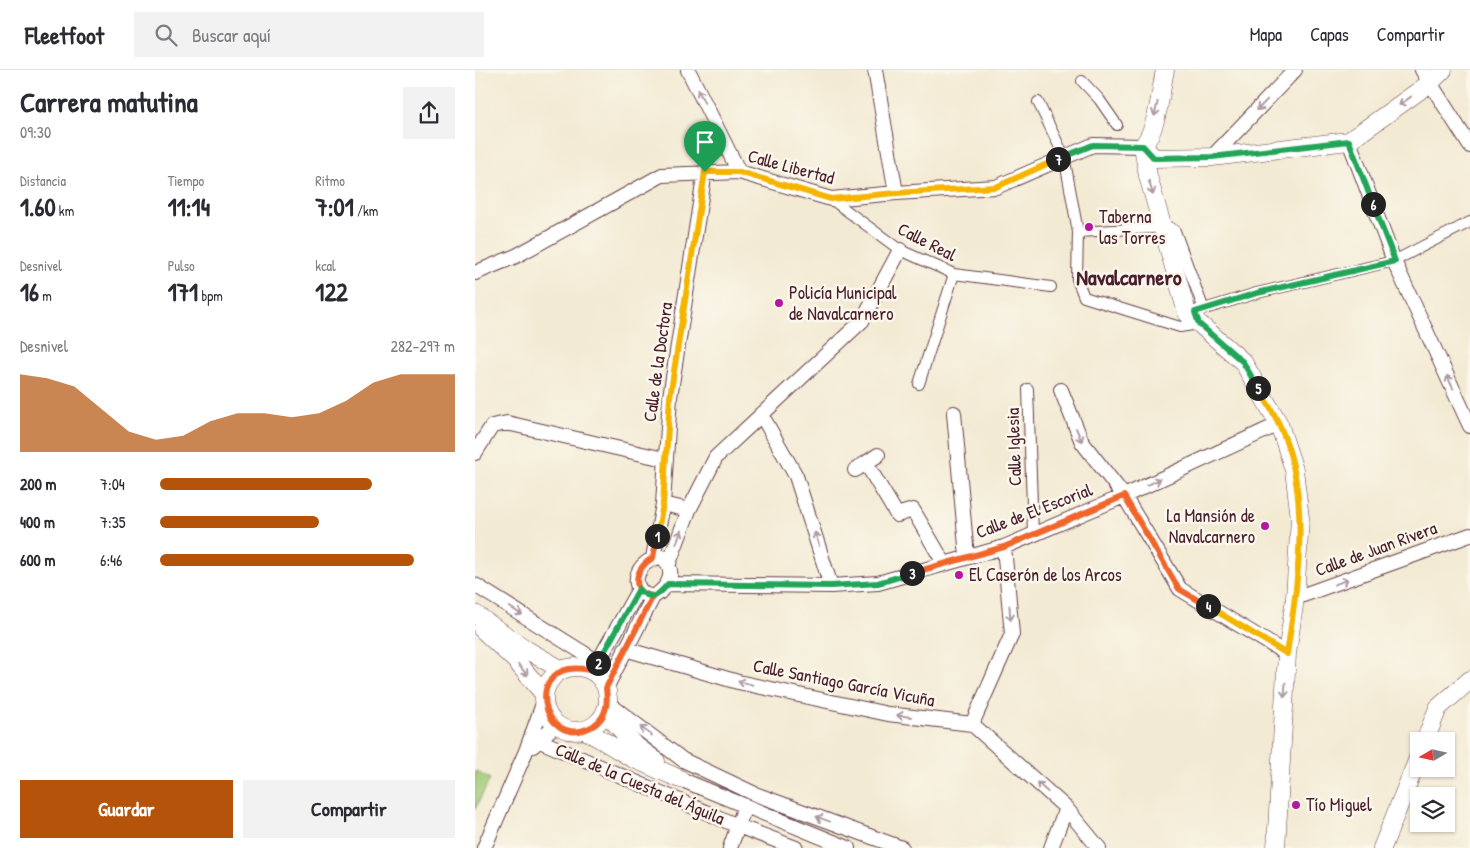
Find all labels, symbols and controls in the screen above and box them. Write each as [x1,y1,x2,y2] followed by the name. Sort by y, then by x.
[134,12,484,57] search box
[25,19,104,51] text: Fleetfoot
[152,21,180,49] icon: search
[192,22,271,48] text: Buscar aquí
[1250,22,1282,47] text: Mapa
[1310,22,1349,47] text: Capas
[1377,22,1445,47] text: Compartir
[20,83,198,121] text: Carrera matutina
[403,87,455,139] button: share
[696,89,706,104] one-way arrow
[1399,95,1412,106] one-way arrow
[1256,99,1268,112] one-way arrow
[1151,101,1160,117] one-way arrow
[20,121,51,143] text: 09:30
[684,121,726,172] pin
[691,128,719,156] icon: arrive
[745,143,837,190] street label: Calle Libertad
[1045,146,1071,172] pin: 7
[1055,150,1062,169] text: 7
[20,171,66,190] text: Distancia
[168,171,204,190] text: Tiempo
[315,171,345,190] text: Ritmo
[1146,179,1156,195] one-way arrow
[20,190,56,224] text: 1.60
[168,190,210,224] text: 11:14
[315,190,354,224] text: 7:01
[1361,192,1385,216] pin: 6
[1371,195,1376,214] text: 6
[56,201,74,220] text: km
[354,201,378,220] text: /km
[1099,204,1166,250] place label: Taberna las Torres
[893,216,961,267] street label: Calle Real
[1083,221,1095,233] marker: Taberna las Torres
[20,256,62,275] text: Desnivel
[168,256,195,275] text: Pulso
[315,256,336,275] text: kcal
[1076,262,1182,292] district label: Navalcarnero
[20,275,39,309] text: 16
[168,275,198,309] text: 171
[315,275,348,309] text: 122
[789,280,897,326] place label: Policía Municipal de Navalcarnero
[39,286,52,305] text: m
[198,286,223,305] text: bpm
[773,297,785,309] marker: Policía Municipal de Navalcarnero
[637,301,678,423] street label: Calle de la Doctora
[20,335,68,357] text: Desnivel
[391,335,455,357] text: 282–297 m
[1444,375,1454,390] one-way arrow
[1245,376,1271,400] pin: 5
[1256,379,1261,398] text: 5
[1000,408,1027,487] street label: Calle Iglesia
[1075,427,1085,442] one-way arrow
[20,473,56,495] text: 200 m
[100,473,125,495] text: 7:04
[972,477,1096,544] street label: Calle de El Escorial
[1146,477,1161,487] one-way arrow
[1167,503,1255,549] place label: La Mansión de Navalcarnero
[20,511,55,533] text: 400 m
[100,511,126,533] text: 7:35
[1311,515,1440,582] street label: Calle de Juan Rivera
[1259,520,1271,532] marker: La Mansión de Navalcarnero
[645,524,669,548] pin: 1
[655,527,660,546] text: 1
[675,529,684,545] one-way arrow
[811,532,821,548] one-way arrow
[20,549,55,571] text: 600 m
[100,549,122,571] text: 6:46
[899,560,925,586] pin: 3
[969,562,1122,587] place label: El Caserón de los Arcos
[909,564,916,583] text: 3
[953,569,965,581] marker: El Caserón de los Arcos
[1333,577,1348,586] one-way arrow
[1195,594,1221,618] pin: 4
[1206,597,1211,616] text: 4
[1005,604,1014,620] one-way arrow
[509,606,523,616] one-way arrow
[585,650,611,676] pin: 2
[751,653,937,712] street label: Calle Santiago García Vicuña
[595,654,602,673] text: 2
[518,663,529,676] one-way arrow
[737,678,753,688] one-way arrow
[1280,682,1289,698] one-way arrow
[896,711,912,721] one-way arrow
[639,726,653,736] one-way arrow
[1410,732,1455,778] north arrow
[1410,732,1455,832] map controls
[552,737,729,831] street label: Calle de la Cuesta del Águila
[20,780,233,838] button: Guardar
[243,780,455,838] button: Compartir
[1036,781,1049,793] one-way arrow
[1410,787,1455,832] button: layers
[1306,792,1372,817] place label: Tío Miguel
[1290,799,1302,811] marker: Tío Miguel
[816,814,831,823] one-way arrow

